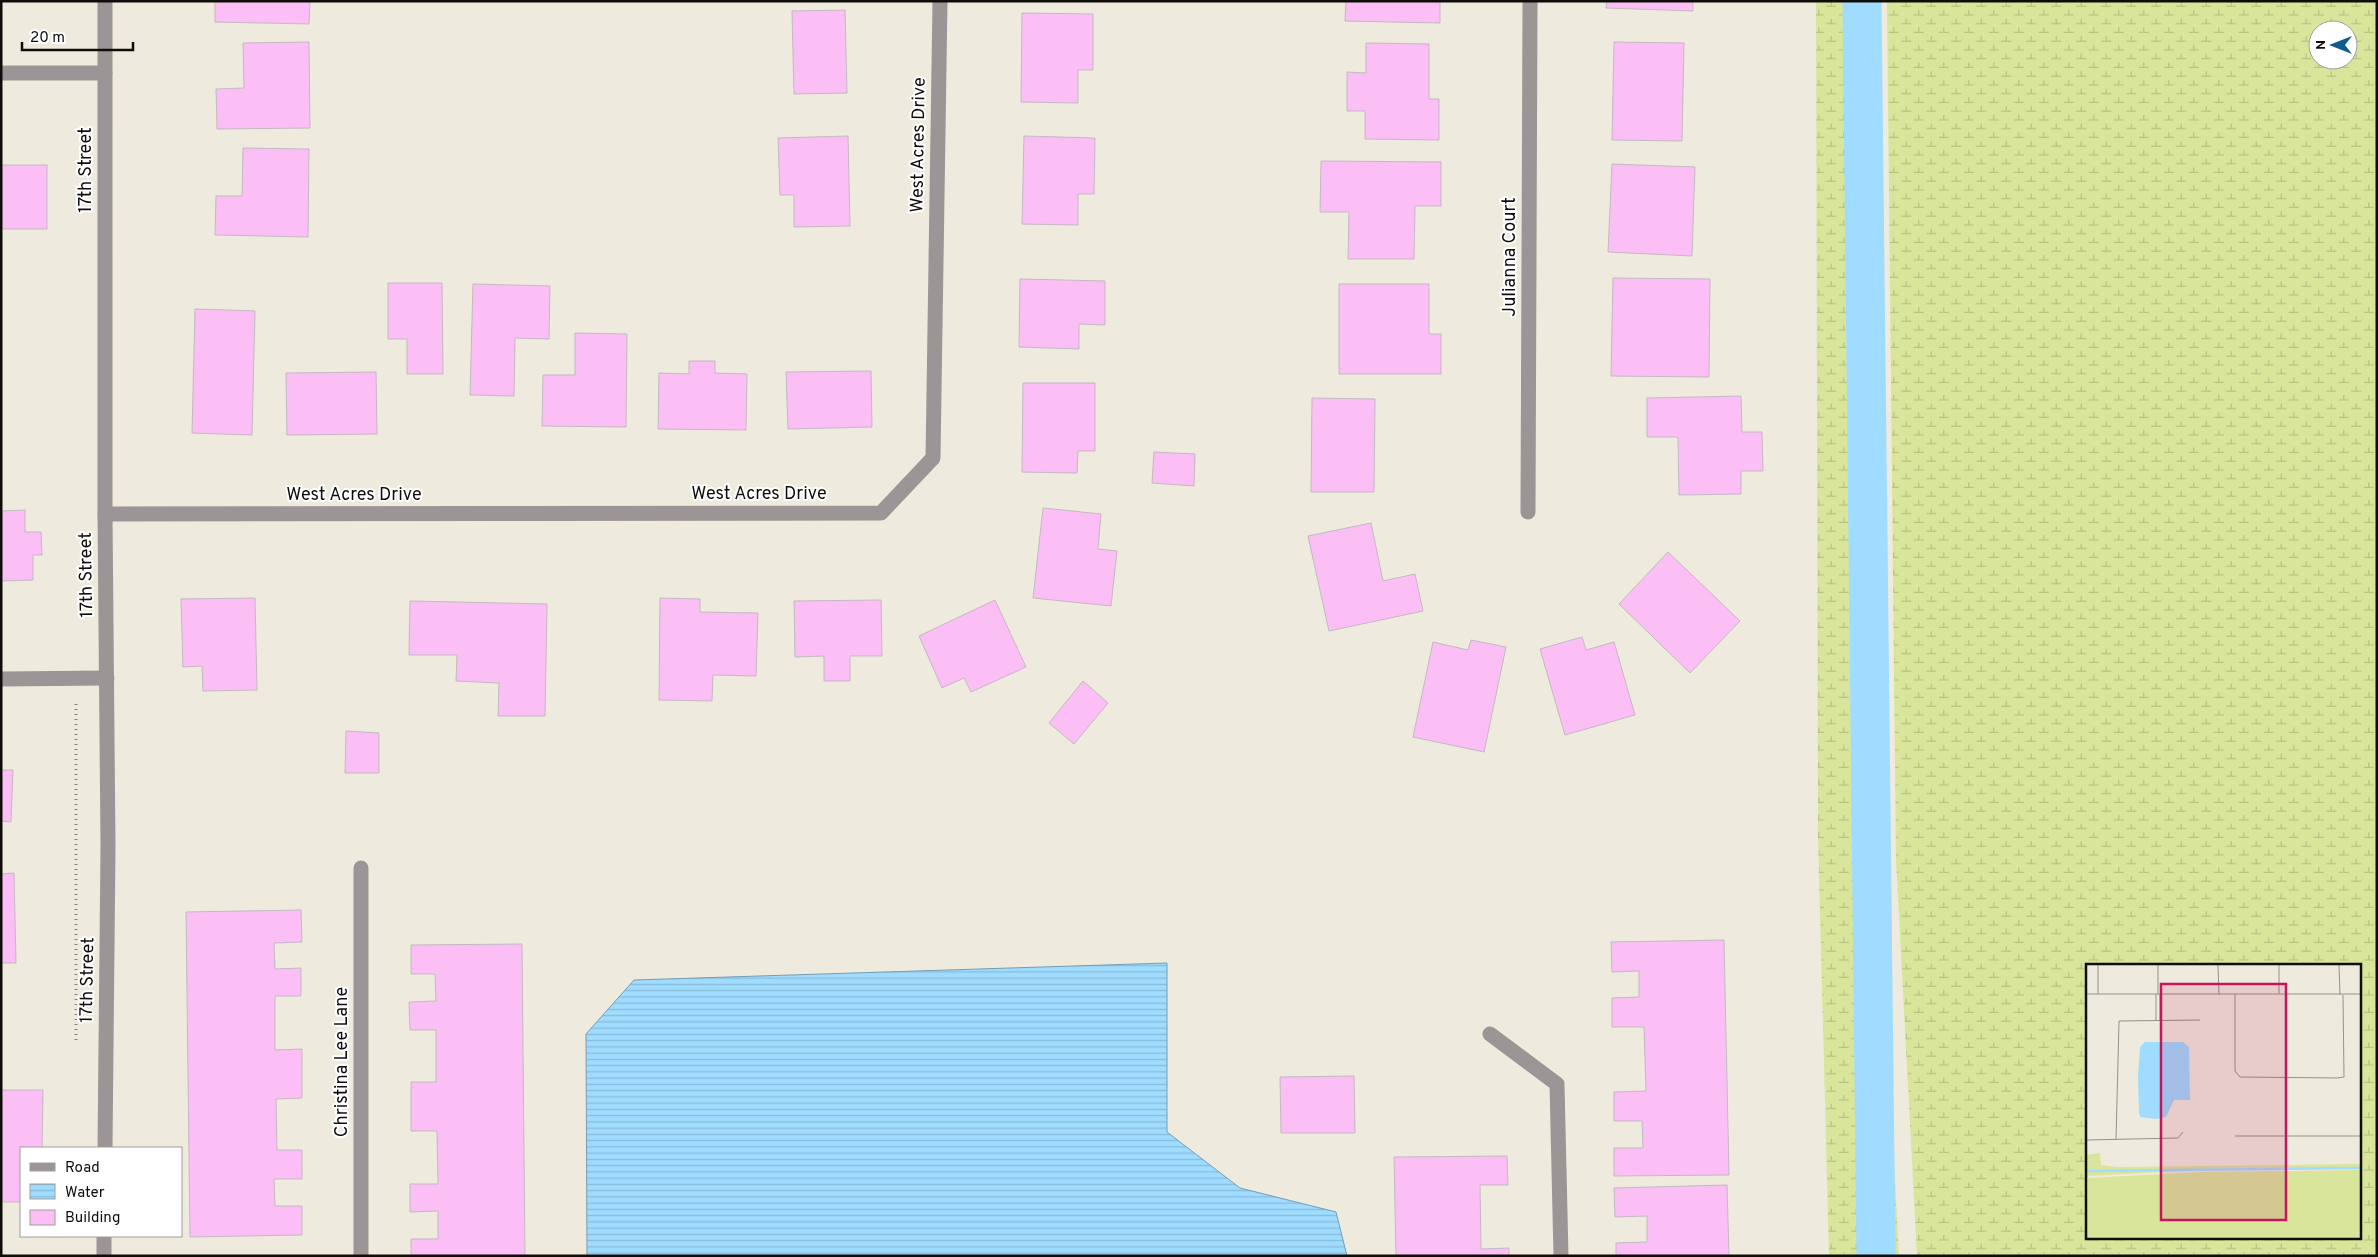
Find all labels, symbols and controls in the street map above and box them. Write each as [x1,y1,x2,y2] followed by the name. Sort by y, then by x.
[22,20,134,52] scale bar
[2308,20,2358,70] north arrow
[30,29,65,48] text: 20 m
[2313,40,2330,50] text: N
[906,77,932,213] street label: West Acres Drive
[75,127,98,213] street label: 17th Street
[1499,197,1522,317] street label: Julianna Court
[691,483,827,506] street label: West Acres Drive
[286,484,422,507] street label: West Acres Drive
[75,532,99,618] street label: 17th Street
[76,937,100,1023] street label: 17th Street
[2086,964,2360,1240] inset map
[331,987,354,1137] street label: Christina Lee Lane
[20,1147,182,1237] legend
[65,1159,100,1178] text: Road
[65,1184,105,1203] text: Water
[65,1209,120,1228] text: Building

